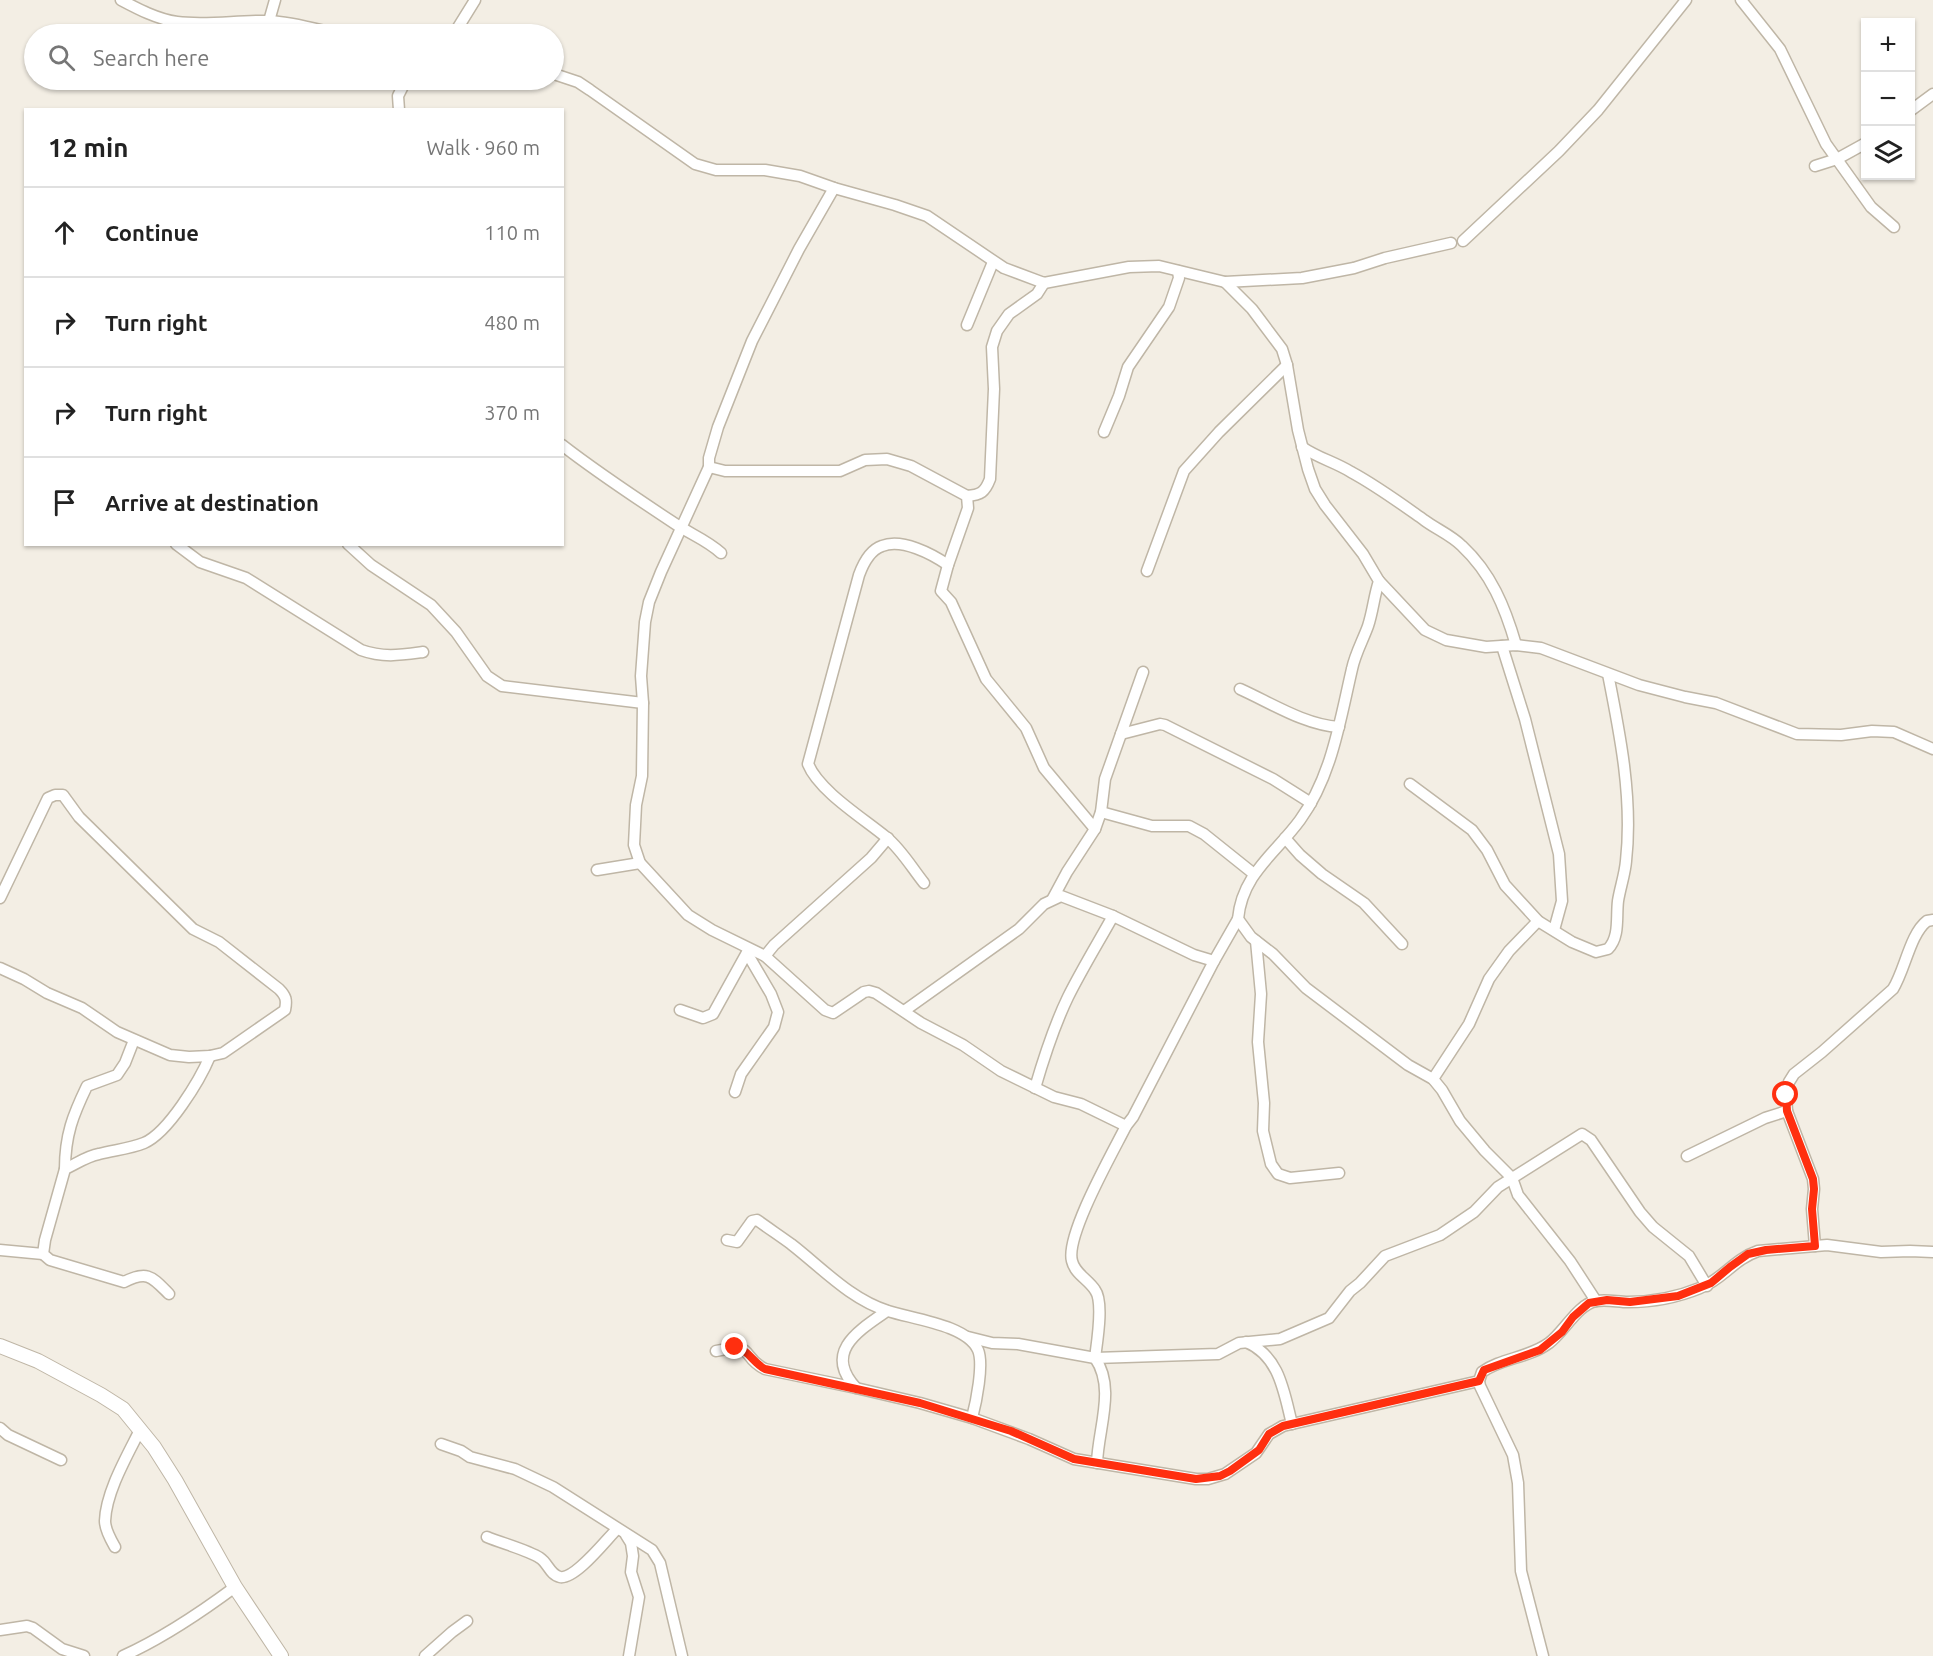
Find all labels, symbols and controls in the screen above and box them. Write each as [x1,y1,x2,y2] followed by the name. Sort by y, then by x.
[1861,18,1915,180] map controls
[1861,18,1915,72] button: +
[24,24,564,90] search box
[45,41,78,74] icon: search
[93,45,209,70] text: Search here
[1861,72,1915,126] button: −
[1861,126,1915,180] button: layers
[48,133,128,162] text: 12 min
[427,136,540,159] text: Walk · 960 m
[48,216,81,249] icon: ahead
[105,220,199,245] text: Continue
[484,221,540,244] text: 110 m
[48,306,81,339] icon: right
[105,310,207,335] text: Turn right
[484,311,540,334] text: 480 m
[48,396,81,429] icon: right
[105,400,207,425] text: Turn right
[484,401,540,424] text: 370 m
[48,486,81,519] icon: arrive
[105,490,319,515] text: Arrive at destination
[1772,1081,1798,1107] route start
[721,1333,747,1359] route end

